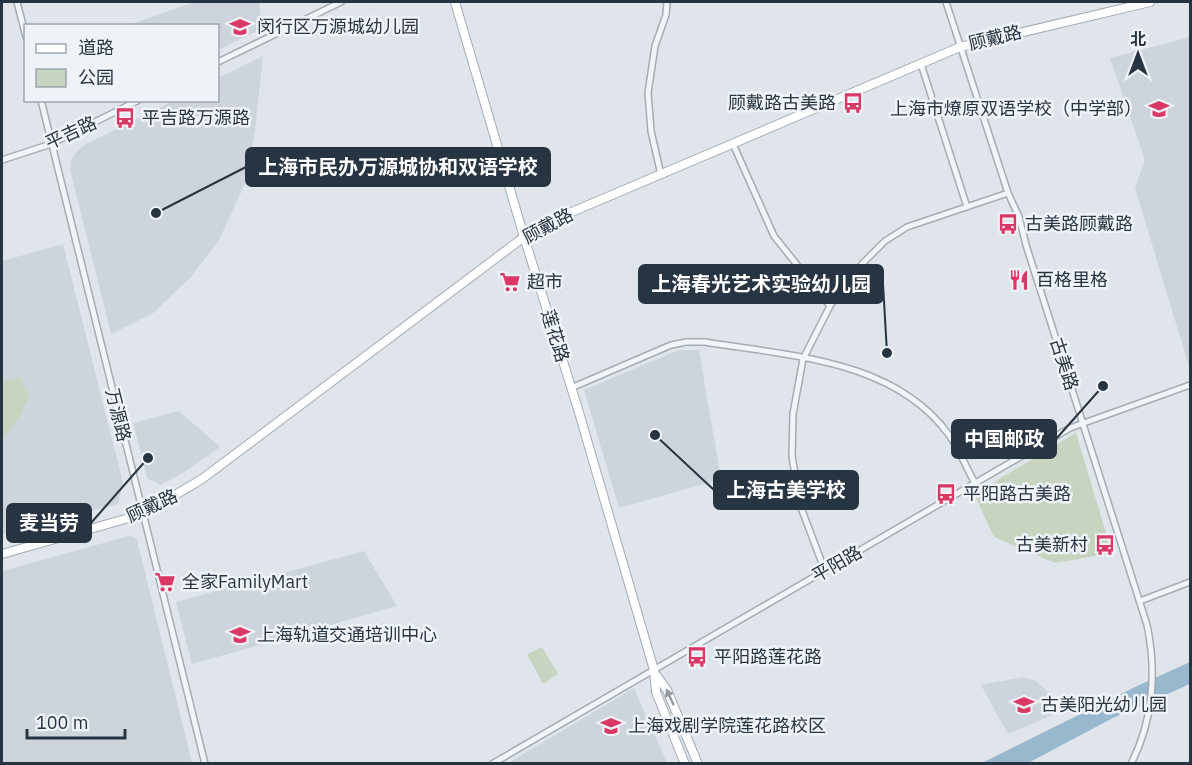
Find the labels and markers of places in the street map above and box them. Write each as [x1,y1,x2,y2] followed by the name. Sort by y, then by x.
[228,15,252,39] school or university icon: 闵行区万源城幼儿园
[257,15,419,38] place label: 闵行区万源城幼儿园
[728,91,836,114] place label: 顾戴路古美路
[841,91,865,115] bus stop icon: 顾戴路古美路
[890,97,1142,120] place label: 上海市燎原双语学校（中学部）
[1147,97,1171,121] school or university icon: 上海市燎原双语学校（中学部）
[113,106,137,130] bus stop icon: 平吉路万源路
[142,106,250,129] place label: 平吉路万源路
[246,148,550,186] callout: 上海市民办万源城协和双语学校
[996,212,1020,236] bus stop icon: 古美路顾戴路
[1025,212,1133,235] place label: 古美路顾戴路
[639,265,883,303] callout: 上海春光艺术实验幼儿园
[1007,268,1031,292] restaurant icon: 百格里格
[1036,268,1108,291] place label: 百格里格
[498,270,522,294] supermarket icon: 超市
[527,270,563,293] place label: 超市
[952,420,1056,458] callout: 中国邮政
[714,471,858,509] callout: 上海古美学校
[934,482,958,506] bus stop icon: 平阳路古美路
[963,482,1071,505] place label: 平阳路古美路
[7,504,91,542] callout: 麦当劳
[1016,533,1088,556] place label: 古美新村
[1093,533,1117,557] bus stop icon: 古美新村
[153,570,177,594] supermarket icon: 全家FamilyMart
[182,570,308,593] place label: 全家FamilyMart
[228,623,252,647] school or university icon: 上海轨道交通培训中心
[257,623,437,646] place label: 上海轨道交通培训中心
[685,645,709,669] bus stop icon: 平阳路莲花路
[714,645,822,668] place label: 平阳路莲花路
[1012,693,1036,717] school or university icon: 古美阳光幼儿园
[1041,693,1167,716] place label: 古美阳光幼儿园
[599,714,623,738] school or university icon: 上海戏剧学院莲花路校区
[628,714,826,737] place label: 上海戏剧学院莲花路校区

